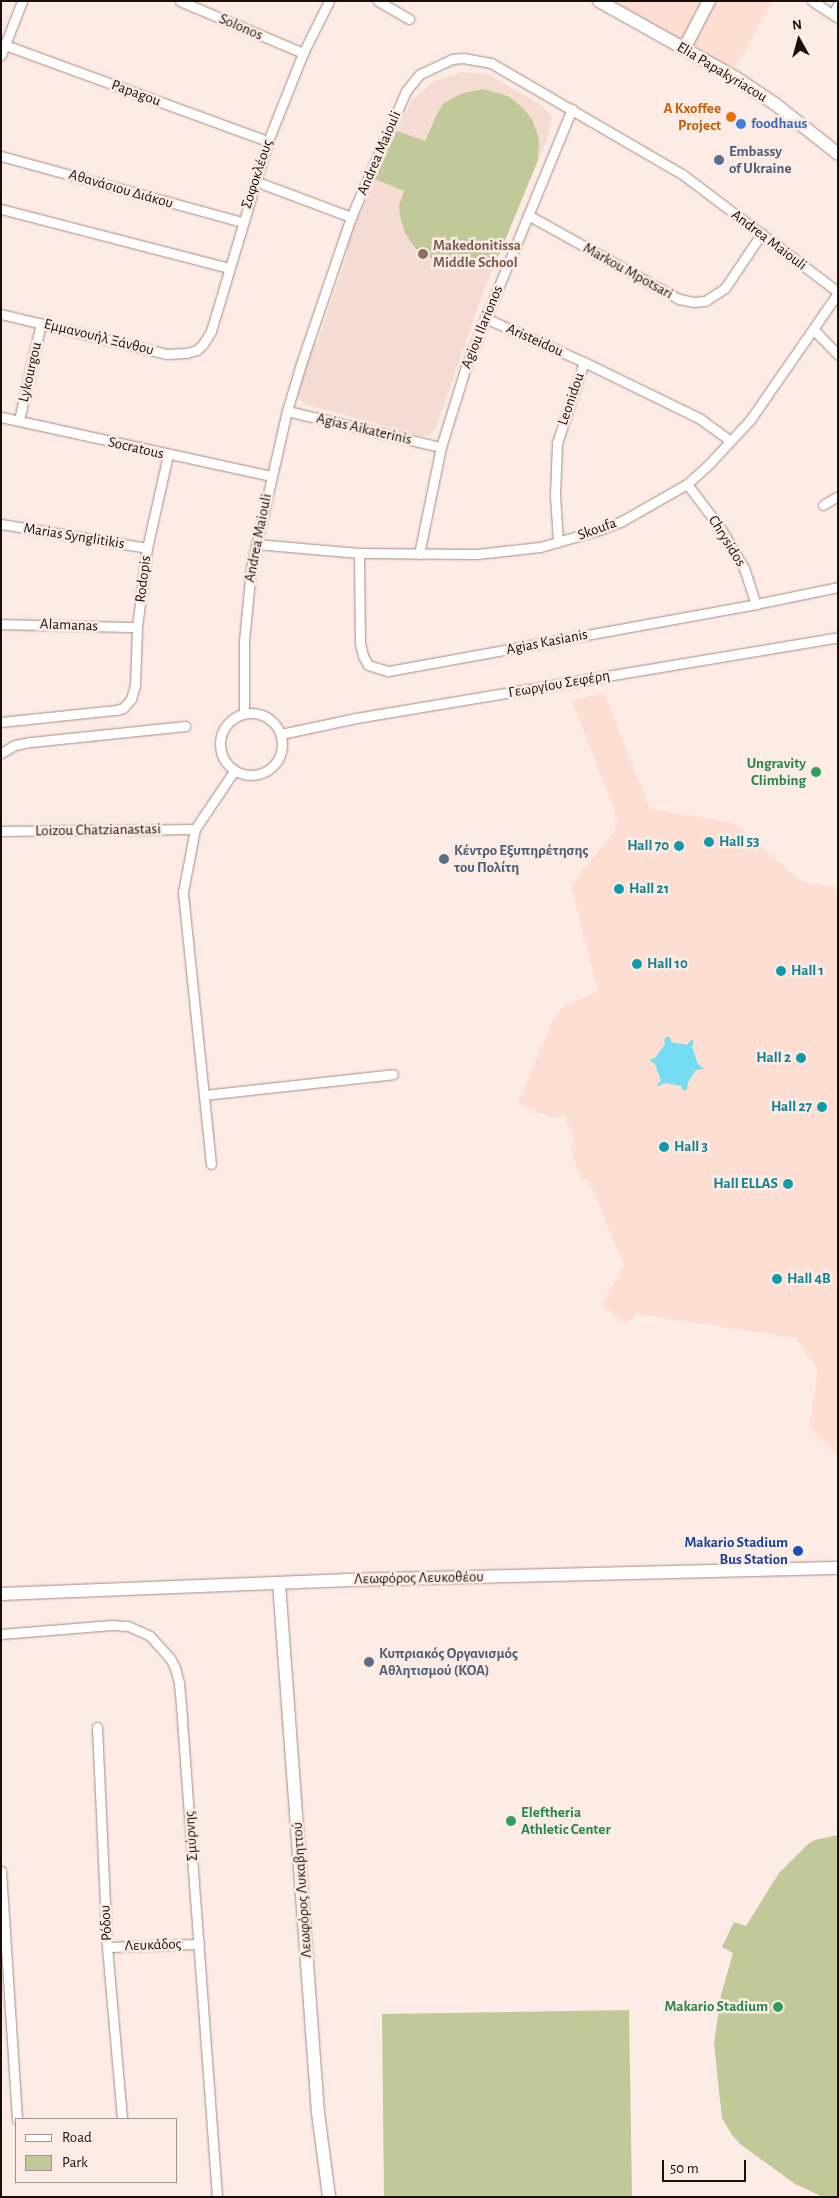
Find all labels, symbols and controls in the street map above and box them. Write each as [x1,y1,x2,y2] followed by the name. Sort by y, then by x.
[216,10,266,44] street label: Solonos
[774,15,824,65] north arrow
[791,18,803,33] text: N
[674,38,770,106] street label: Elia Papakyriacou
[109,76,163,110] street label: Papagou
[663,99,721,134] place label: A Kxoffee Project
[353,108,405,198] street label: Andrea Maiouli
[725,111,737,123] marker: A Kxoffee Project
[751,115,807,133] place label: foodhaus
[735,118,747,130] marker: foodhaus
[237,137,277,211] street label: Σοφοκλέους
[729,142,792,177] place label: Embassy of Ukraine
[713,154,725,166] marker: Embassy of Ukraine
[67,166,175,212] street label: Αθανάσιου Διάκου
[728,206,810,274] street label: Andrea Maiouli
[433,236,521,271] place label: Makedonitissa Middle School
[580,239,676,303] street label: Markou Mpotsari
[417,248,429,260] marker: Makedonitissa Middle School
[457,283,507,371] street label: Agiou Ilarionos
[42,315,156,359] street label: Εμμανουήλ Ξάνθου
[504,319,566,361] street label: Aristeidou
[14,340,46,404] street label: Lykourgou
[554,370,588,428] street label: Leonidou
[315,409,413,449] street label: Agias Aikaterinis
[106,433,166,463] street label: Socratous
[241,492,275,584] street label: Andrea Maiouli
[704,512,750,570] street label: Chrysidos
[575,514,619,544] street label: Skoufa
[22,519,126,553] street label: Marias Synglitikis
[131,555,155,603] street label: Rodopis
[40,615,98,635] street label: Alamanas
[505,625,589,659] street label: Agias Kasianis
[507,666,611,702] street label: Γεωργίου Σεφέρη
[747,754,806,789] place label: Ungravity Climbing
[810,766,822,778] marker: Ungravity Climbing
[35,820,161,840] street label: Loizou Chatzianastasi
[719,833,760,851] place label: Hall 53
[703,836,715,848] marker: Hall 53
[627,837,669,855] place label: Hall 70
[673,840,685,852] marker: Hall 70
[454,841,588,876] place label: Κέντρο Εξυπηρέτησης του Πολίτη
[438,853,450,865] marker: Κέντρο Εξυπηρέτησης του Πολίτη
[629,880,669,898] place label: Hall 21
[613,883,625,895] marker: Hall 21
[647,955,688,973] place label: Hall 10
[631,958,643,970] marker: Hall 10
[791,962,824,980] place label: Hall 1
[775,965,787,977] marker: Hall 1
[756,1049,791,1067] place label: Hall 2
[795,1052,807,1064] marker: Hall 2
[771,1098,812,1116] place label: Hall 27
[816,1101,828,1113] marker: Hall 27
[674,1138,708,1156] place label: Hall 3
[658,1141,670,1153] marker: Hall 3
[713,1175,778,1193] place label: Hall ELLAS
[782,1178,794,1190] marker: Hall ELLAS
[787,1270,831,1288] place label: Hall 4B
[771,1273,783,1285] marker: Hall 4B
[684,1533,788,1568] place label: Makario Stadium Bus Station
[792,1545,804,1557] marker: Makario Stadium Bus Station
[354,1568,484,1588] street label: Λεωφόρος Λευκοθέου
[379,1644,518,1679] place label: Κυπριακός Οργανισμός Αθλητισμού (ΚΟΑ)
[363,1656,375,1668] marker: Κυπριακός Οργανισμός Αθλητισμού (ΚΟΑ)
[521,1803,611,1838] place label: Eleftheria Athletic Center
[180,1810,202,1862] street label: Σμύρνης
[505,1815,517,1827] marker: Eleftheria Athletic Center
[288,1821,316,1959] street label: Λεωφόρος Λυκαβηττού
[96,1905,116,1941] street label: Ρόδου
[124,1935,182,1955] street label: Λευκάδος
[664,1998,768,2016] place label: Makario Stadium
[772,2001,784,2013] marker: Makario Stadium
[15,2118,178,2183] legend
[62,2130,92,2145] text: Road
[664,2150,748,2182] scale bar
[62,2155,88,2170] text: Park
[670,2161,699,2176] text: 50 m

